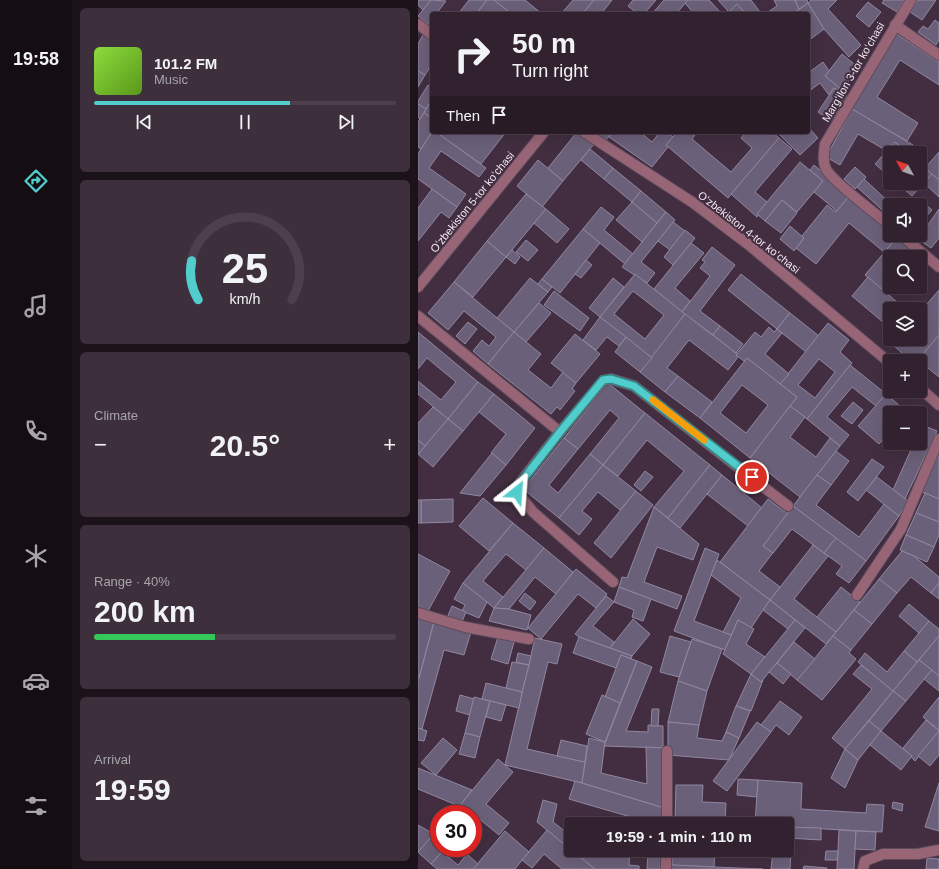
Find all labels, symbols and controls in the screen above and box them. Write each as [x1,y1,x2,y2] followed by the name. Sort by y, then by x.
[820,20,886,124] street label: Margʻilon 3-tor koʻchasi
[446,28,498,80] icon: right
[512,28,576,59] text: 50 m
[13,49,59,69] text: 19:58
[154,55,217,72] text: 101.2 FM
[512,61,588,81] text: Turn right
[154,72,188,87] text: Music
[488,104,510,126] icon: arrive
[446,107,480,124] text: Then
[133,111,155,133] icon: previous
[234,111,256,133] icon: pause
[335,111,357,133] icon: next
[883,146,927,190] north arrow
[883,146,927,450] map controls
[428,149,516,255] street label: Oʻzbekiston 5-tor koʻchasi
[22,167,50,195] icon: directions
[696,188,802,276] street label: Oʻzbekiston 4-tor koʻchasi
[883,198,927,242] button: sound
[222,245,268,292] text: 25
[883,250,927,294] button: search
[230,291,261,307] text: km/h
[22,292,50,320] icon: music
[883,302,927,346] button: layers
[883,354,927,398] button: +
[883,406,927,450] button: −
[94,408,138,423] text: Climate
[22,417,50,445] icon: phone
[210,429,280,462] text: 20.5°
[94,432,107,457] text: −
[383,432,396,457] text: +
[735,460,769,494] pin
[741,466,763,488] icon: arrive
[496,471,538,513] position arrow
[22,542,50,570] icon: climate
[94,574,170,589] text: Range · 40%
[94,595,196,628] text: 200 km
[22,667,50,695] icon: car
[94,752,131,767] text: Arrival
[94,773,171,806] text: 19:59
[22,792,50,820] icon: filters
[430,805,482,857] speed limit sign: 30
[606,828,752,845] text: 19:59 · 1 min · 110 m

